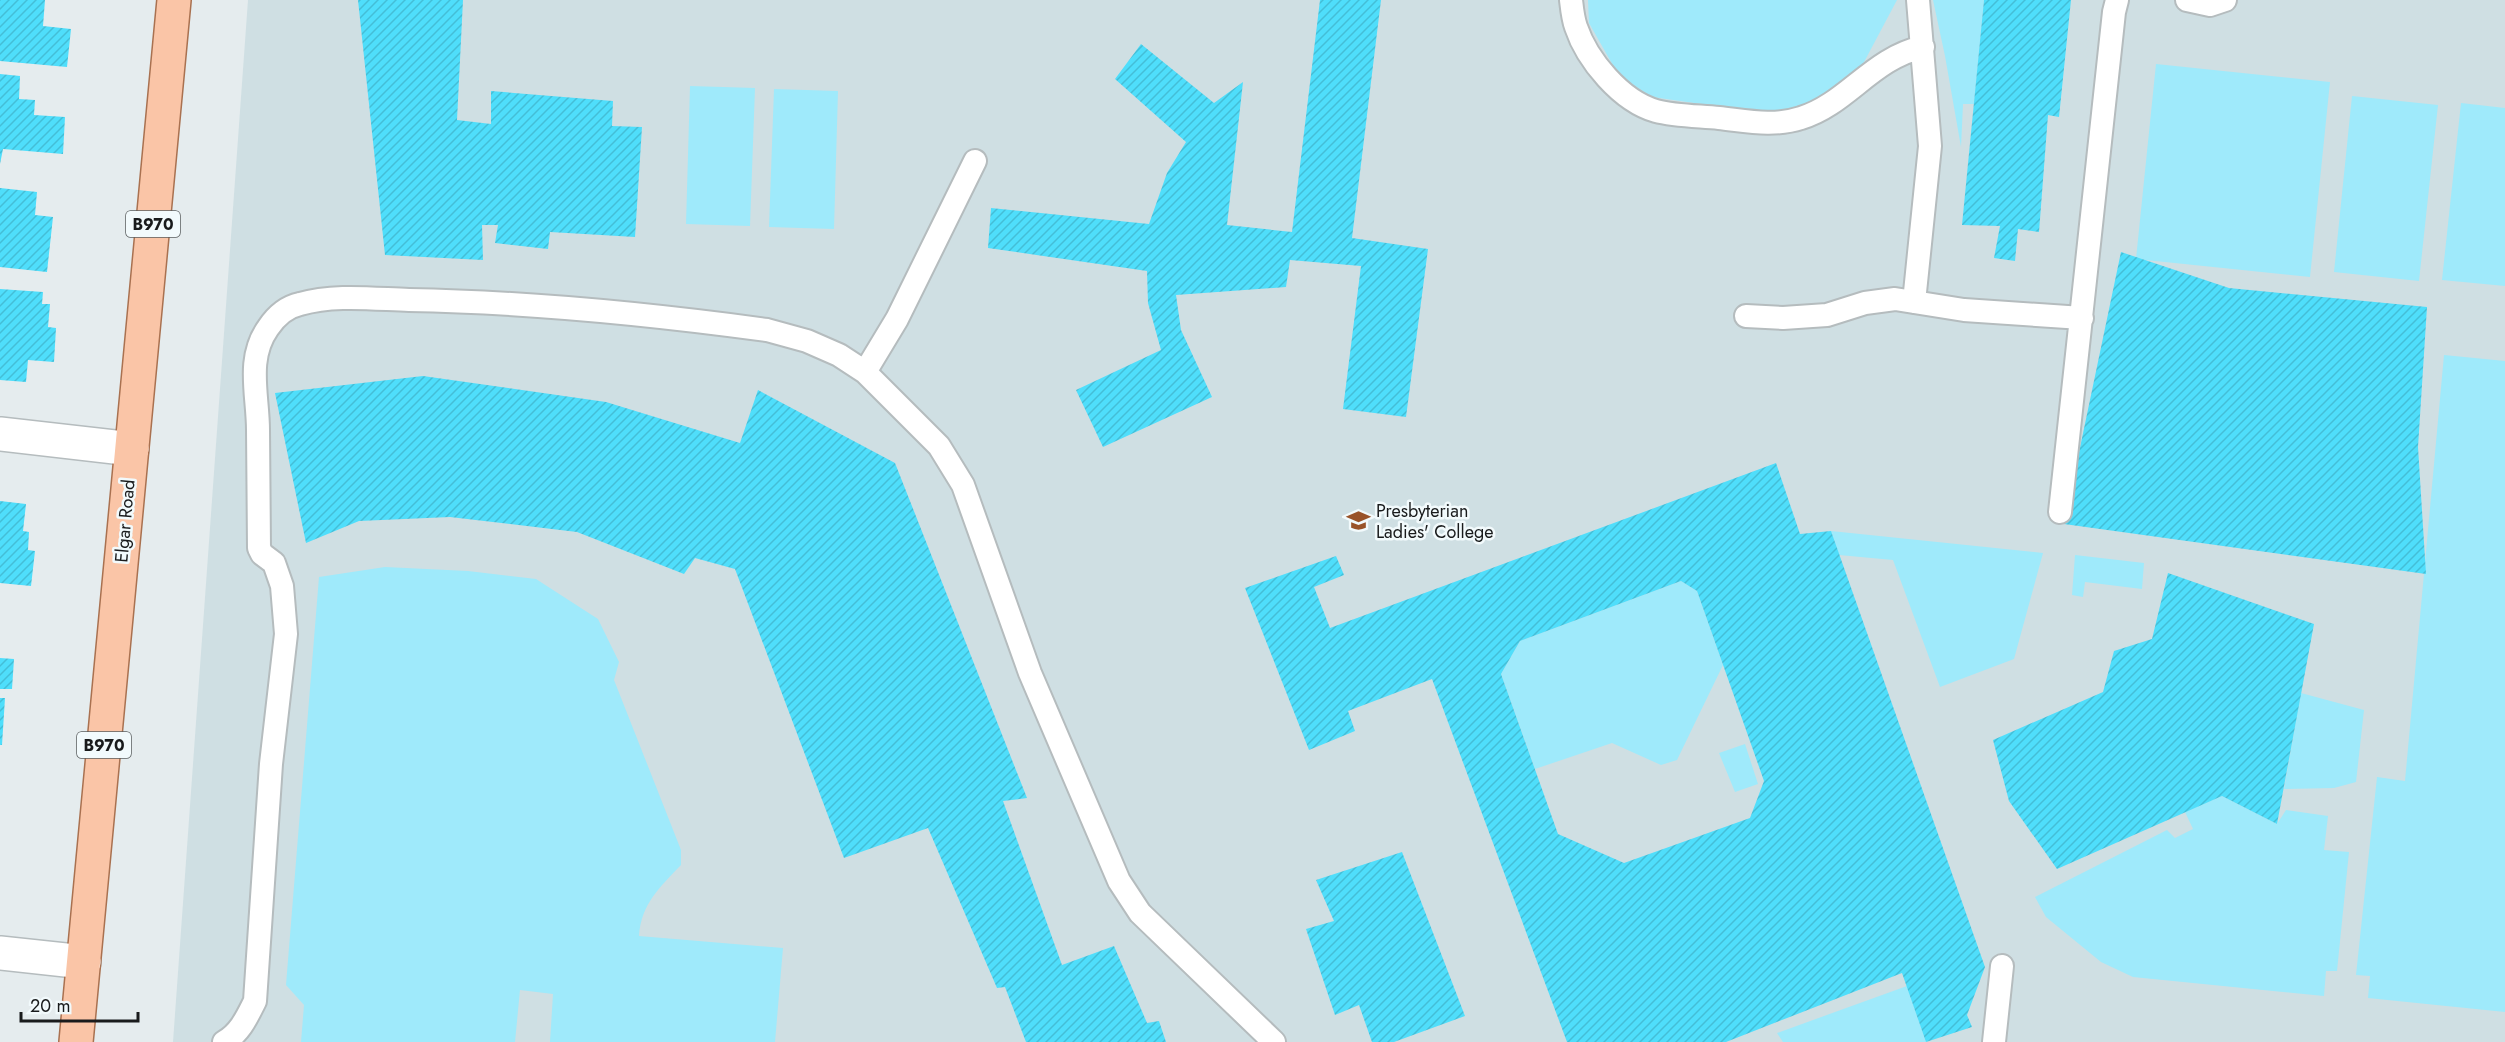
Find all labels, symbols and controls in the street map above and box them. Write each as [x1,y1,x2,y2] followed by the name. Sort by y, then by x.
[126,211,180,237] road number: B970
[108,478,142,564] street label: Elgar Road
[1376,498,1493,545] place label: Presbyterian Ladies' College
[1345,508,1371,534] school or university icon: Presbyterian Ladies' College
[77,732,131,758] road number: B970
[21,985,138,1023] scale bar
[30,993,70,1019] text: 20 m

